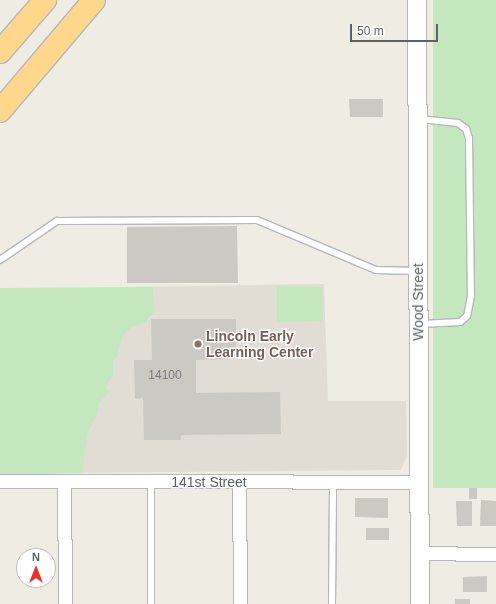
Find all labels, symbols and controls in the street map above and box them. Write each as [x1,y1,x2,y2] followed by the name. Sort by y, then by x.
[352,16,440,42] scale bar
[357,24,384,38] text: 50 m
[410,263,426,341] street label: Wood Street
[206,328,313,360] place label: Lincoln Early Learning Center
[193,339,203,349] marker: Lincoln Early Learning Center
[148,369,182,383] house number: 14100
[171,474,247,490] street label: 141st Street
[16,548,56,588] north arrow
[32,551,40,563] text: N

